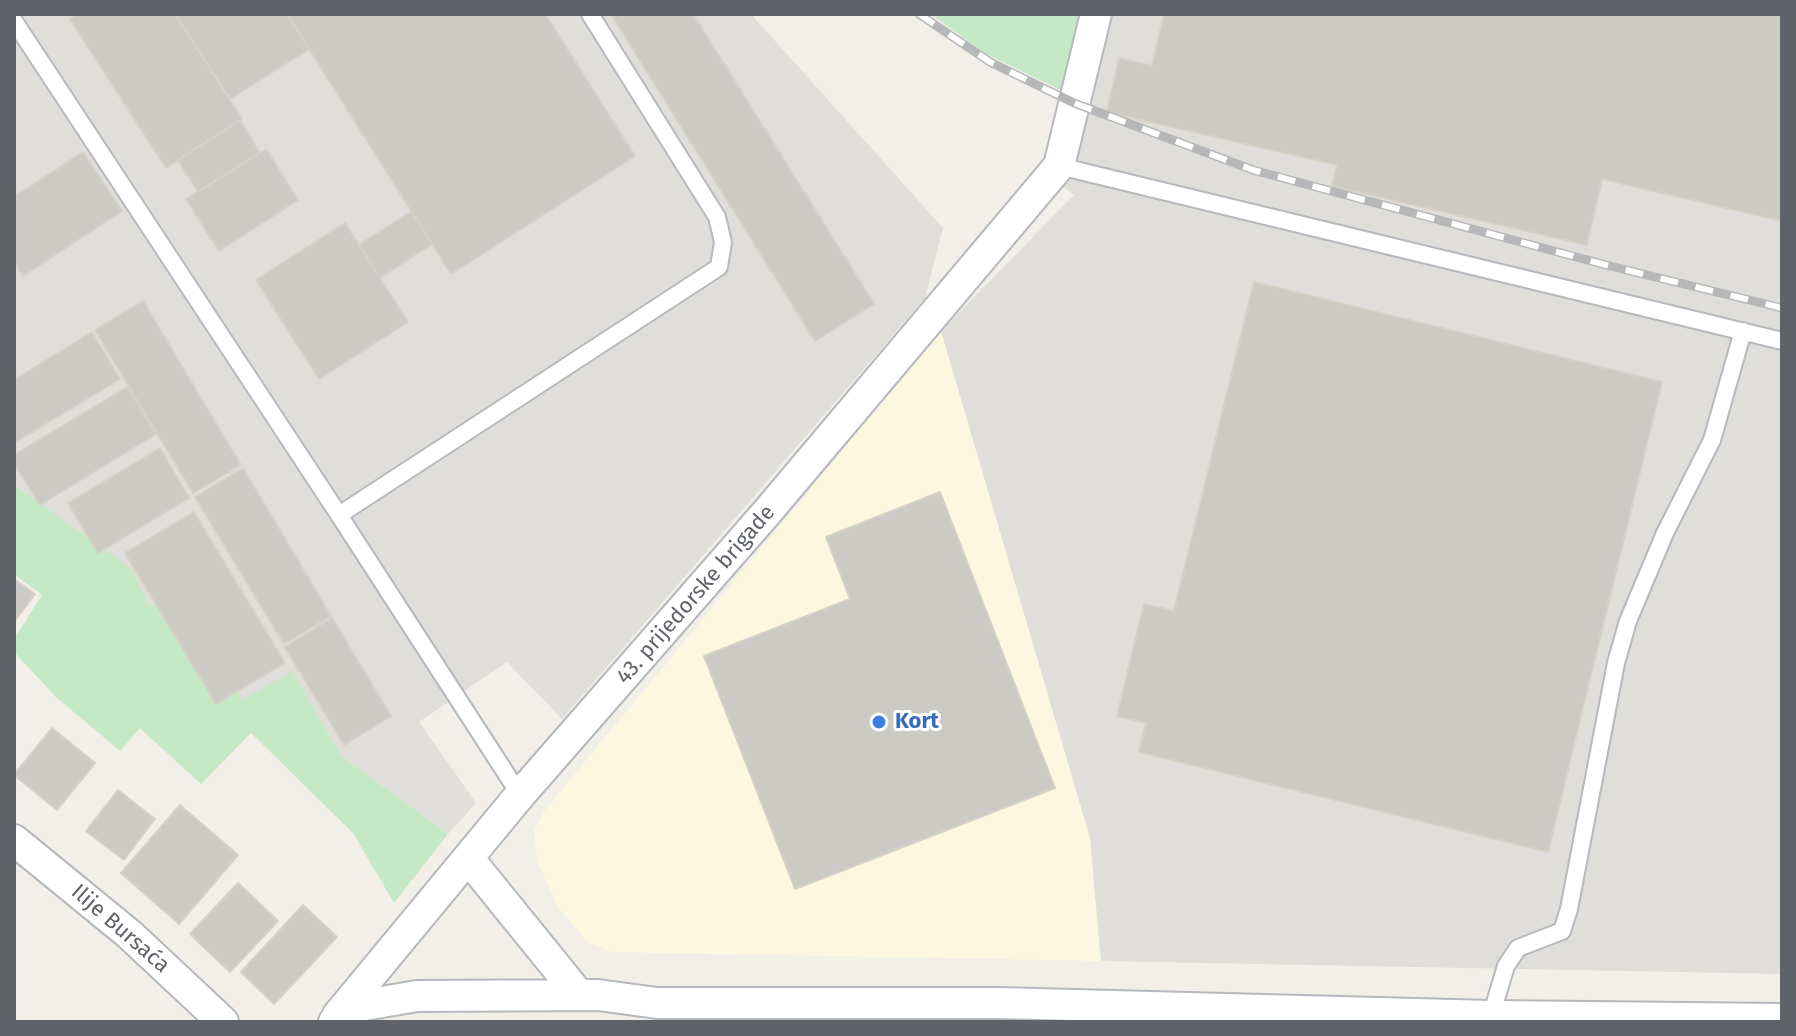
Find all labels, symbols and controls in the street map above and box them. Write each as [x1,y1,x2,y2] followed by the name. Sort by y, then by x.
[611,500,781,690] street label: 43. prijedorske brigade
[895,709,939,735] place label: Kort
[870,713,888,731] marker: Kort
[65,879,175,979] street label: Ilije Bursaća

